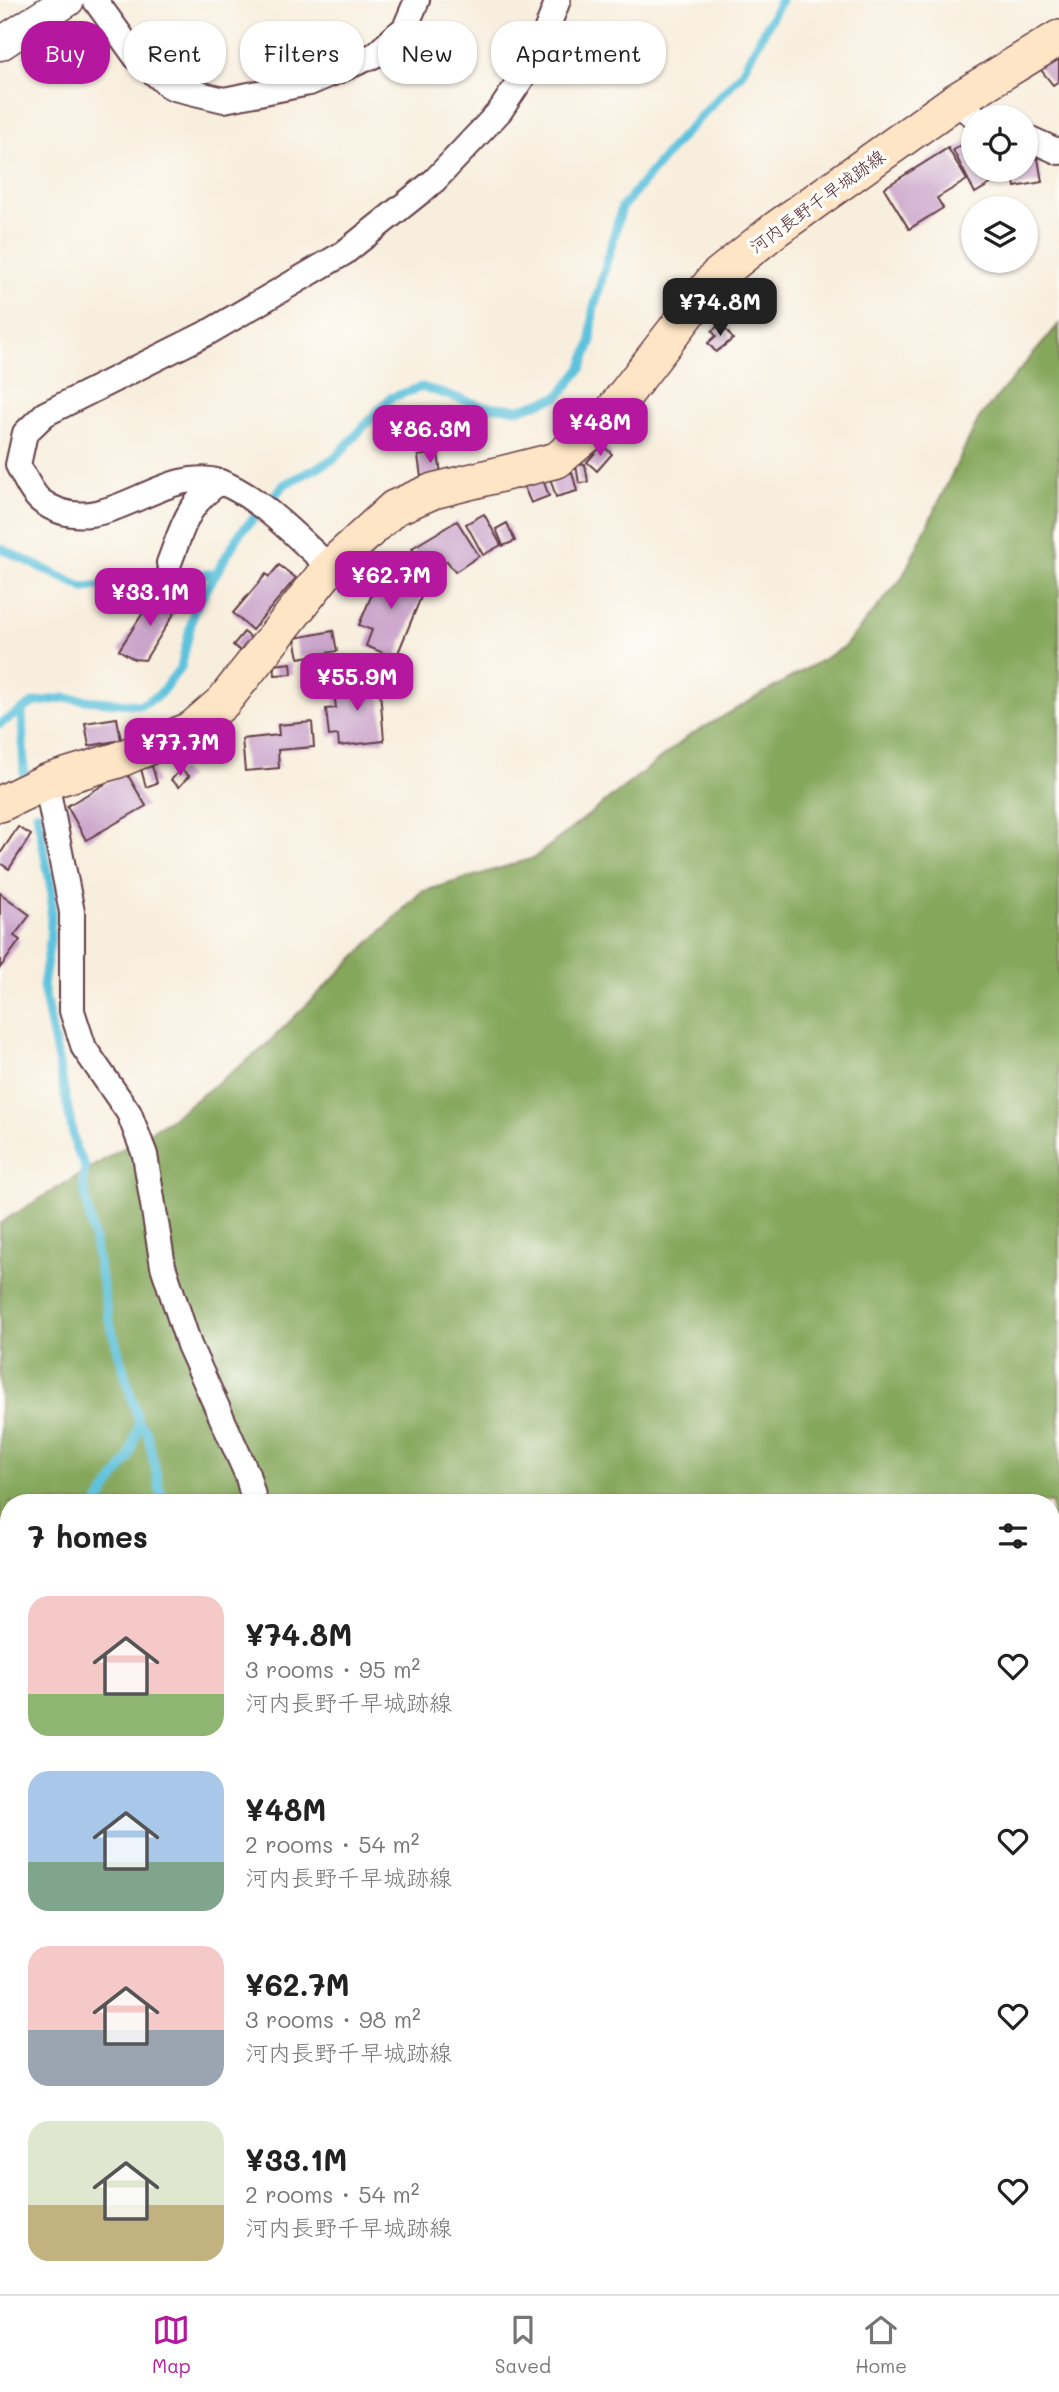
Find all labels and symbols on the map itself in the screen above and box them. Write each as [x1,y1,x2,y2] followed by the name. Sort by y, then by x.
[744,144,890,258] street label: 河内長野千早城跡線
[663,278,777,338] pin: ¥74.8M
[559,398,641,458] pin: ¥48M
[373,406,487,465] pin: ¥86.3M
[334,552,448,611] pin: ¥62.7M
[93,568,207,628] pin: ¥33.1M
[300,654,414,713] pin: ¥55.9M
[123,718,237,778] pin: ¥77.7M

